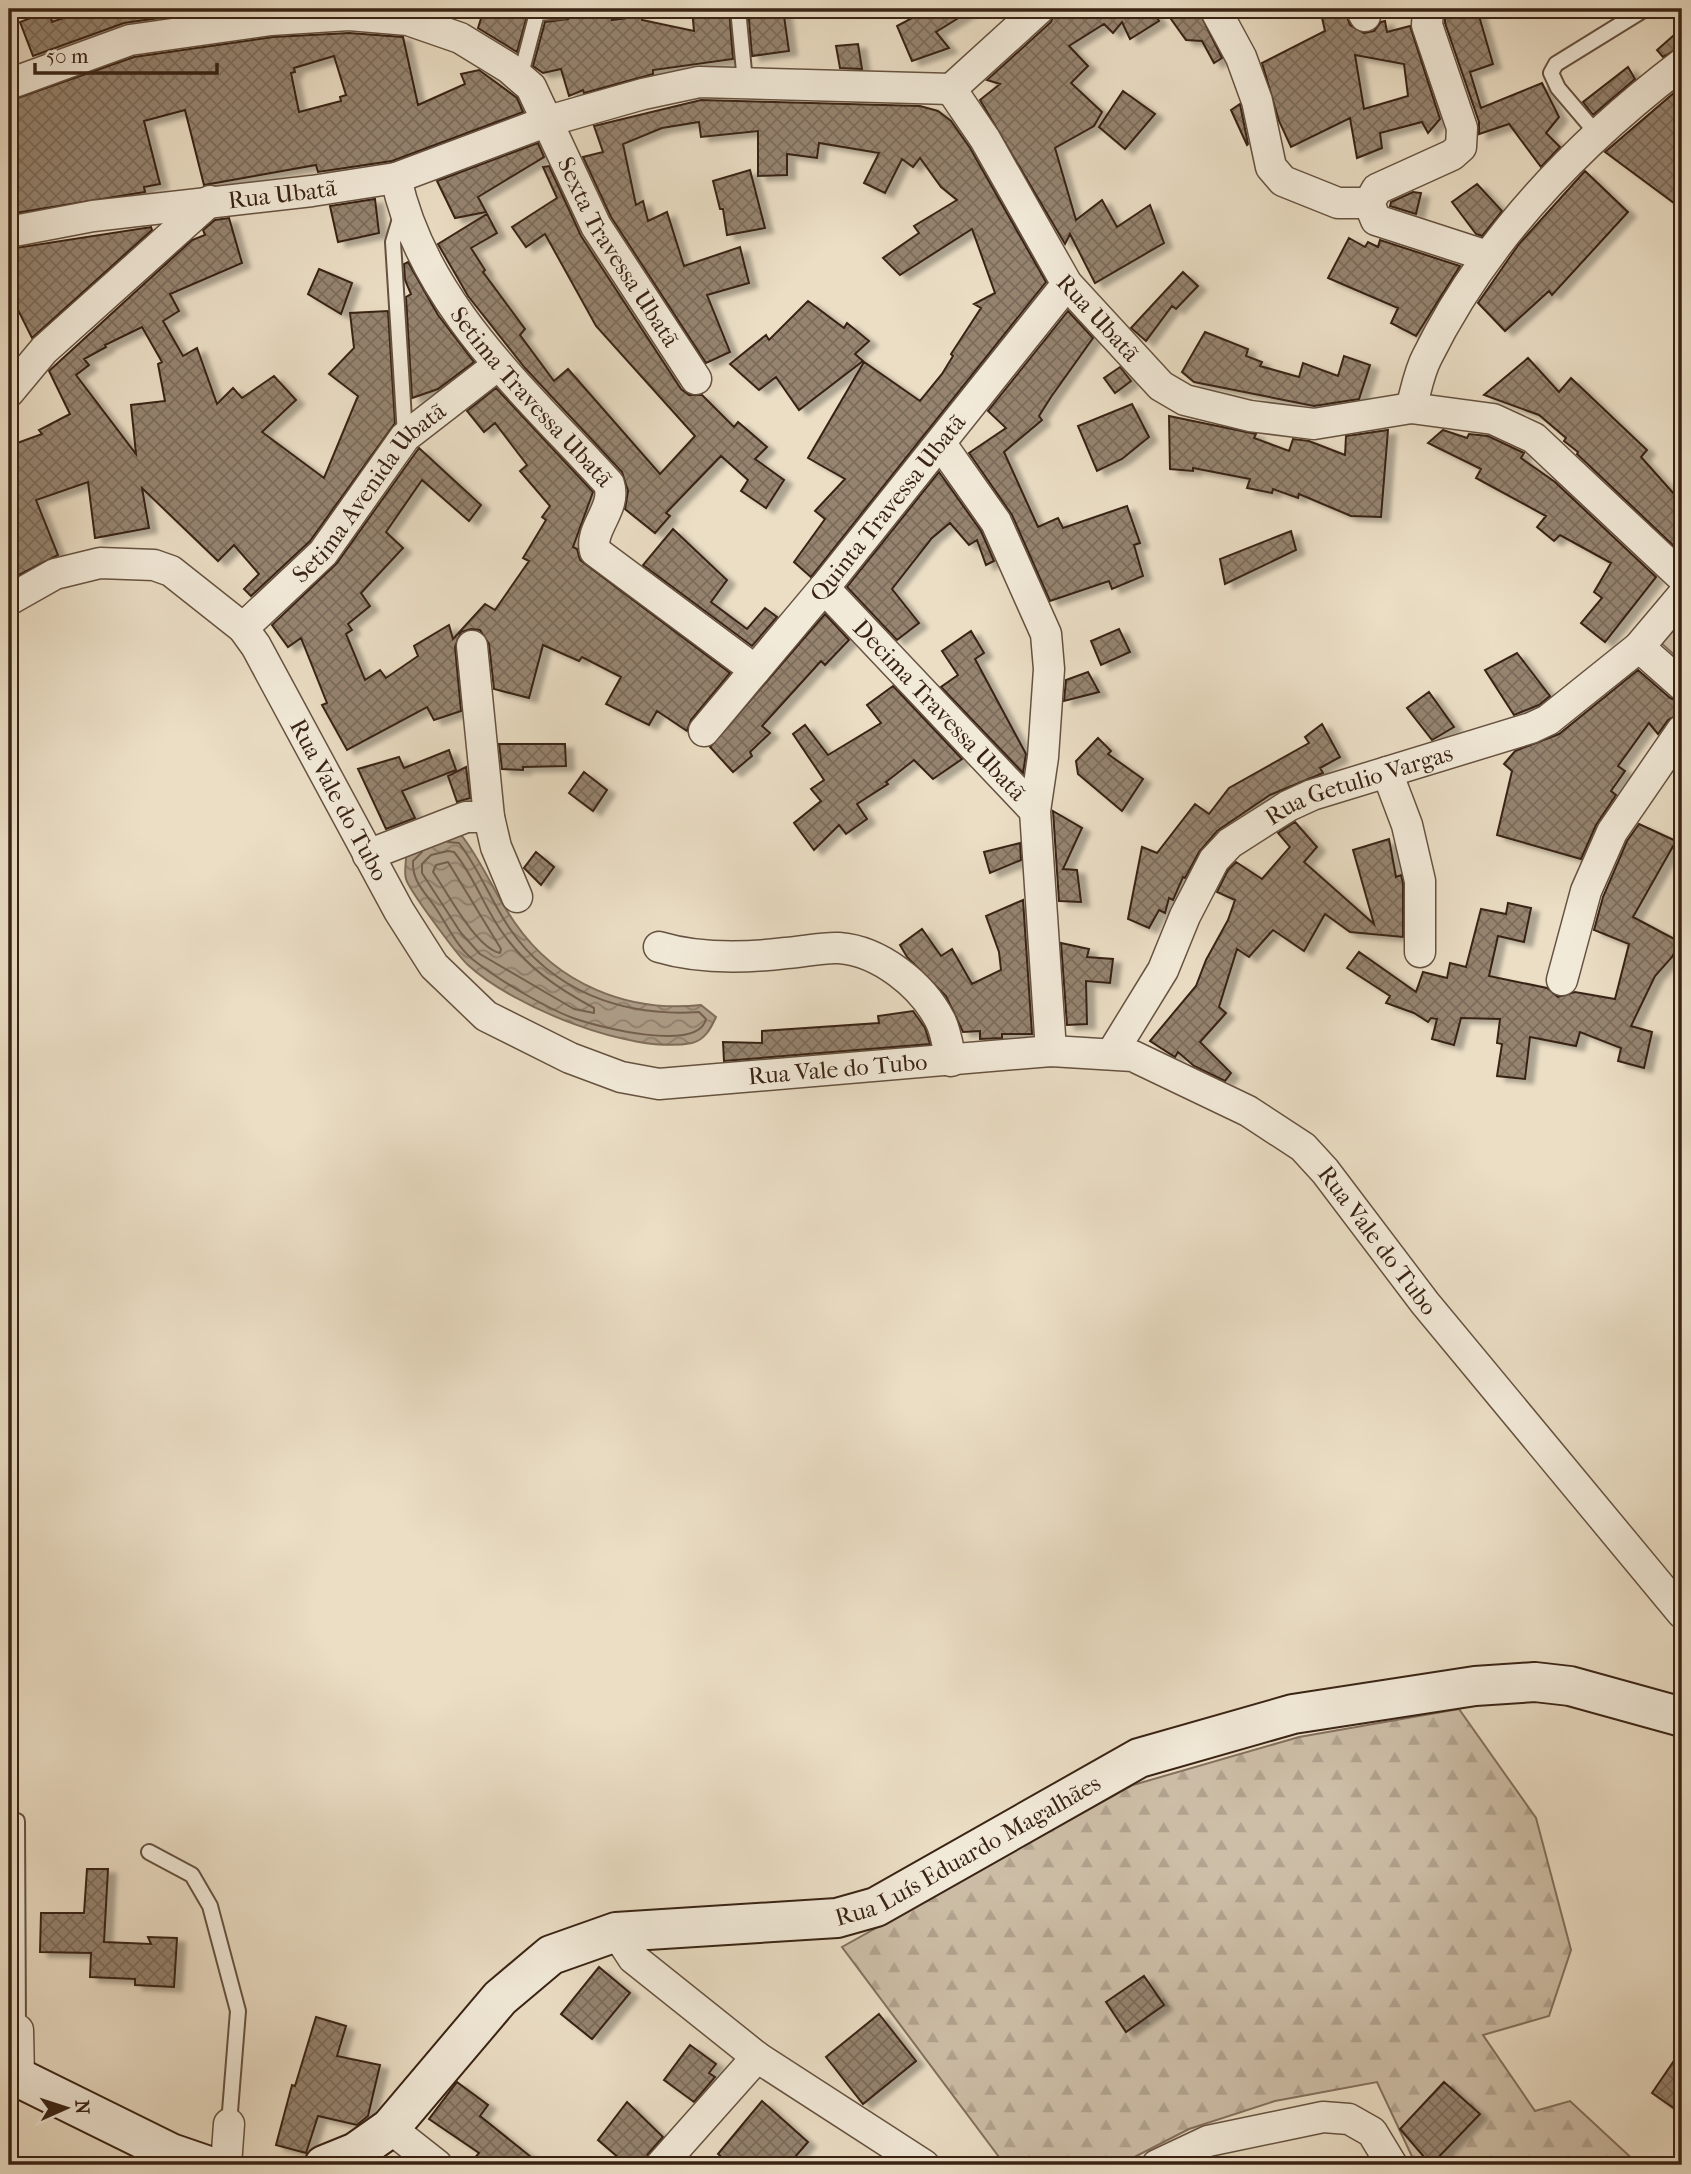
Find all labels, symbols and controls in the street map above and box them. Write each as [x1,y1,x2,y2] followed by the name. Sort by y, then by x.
[35,32,217,76] scale bar
[46,44,89,68] text: 50 m
[552,152,686,353] street label: Sexta Travessa Ubatã
[227,173,339,214] street label: Rua Ubatã
[1051,268,1146,368] street label: Rua Ubatã
[444,301,619,493] street label: Setima Travessa Ubatã
[286,396,452,589] street label: Setima Avenida Ubatã
[804,408,972,608] street label: Quinta Travessa Ubatã
[847,614,1032,807] street label: Decima Travessa Ubatã
[284,714,394,886] street label: Rua Vale do Tubo
[1260,739,1456,831] street label: Rua Getulio Vargas
[747,1047,928,1090] street label: Rua Vale do Tubo
[1312,1160,1443,1321] street label: Rua Vale do Tubo
[832,1769,1106,1932] street label: Rua Luís Eduardo Magalhães
[32,2072,102,2142] north arrow
[71,2099,93,2116] text: N

